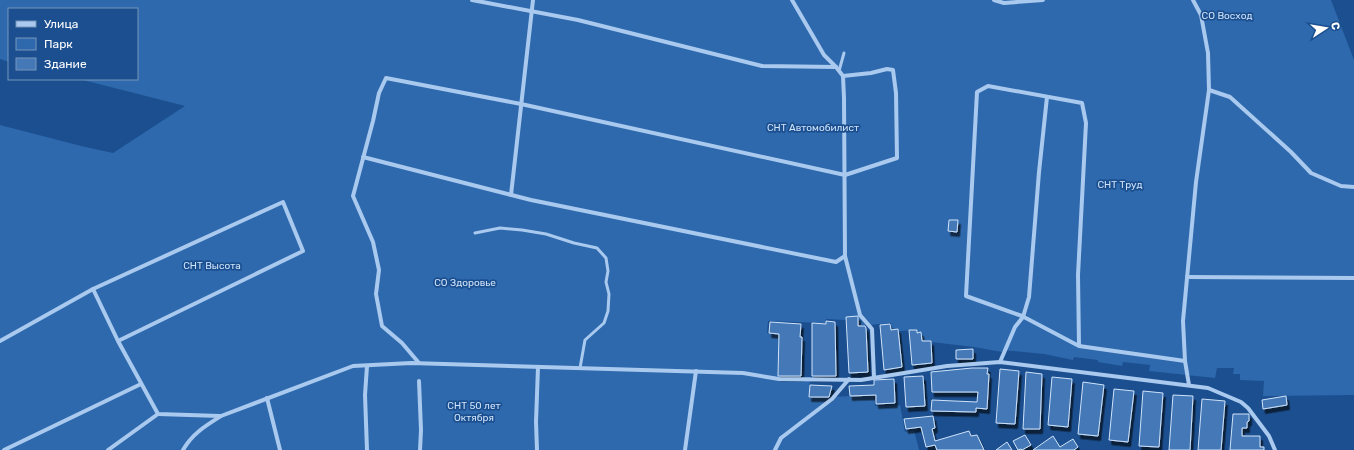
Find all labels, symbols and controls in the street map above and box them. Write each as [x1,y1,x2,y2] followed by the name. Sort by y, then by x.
[8,8,138,80] legend
[1306,8,1346,48] north arrow
[1202,10,1252,22] park label: СО Восход
[44,17,78,31] text: Улица
[1328,21,1343,31] text: С
[44,37,73,51] text: Парк
[44,57,87,71] text: Здание
[767,122,859,134] park label: СНТ Автомобилист
[1097,179,1143,191] park label: СНТ Труд
[183,260,241,272] park label: СНТ Высота
[434,277,496,289] park label: СО Здоровье
[447,400,501,424] park label: СНТ 50 лет Октября

